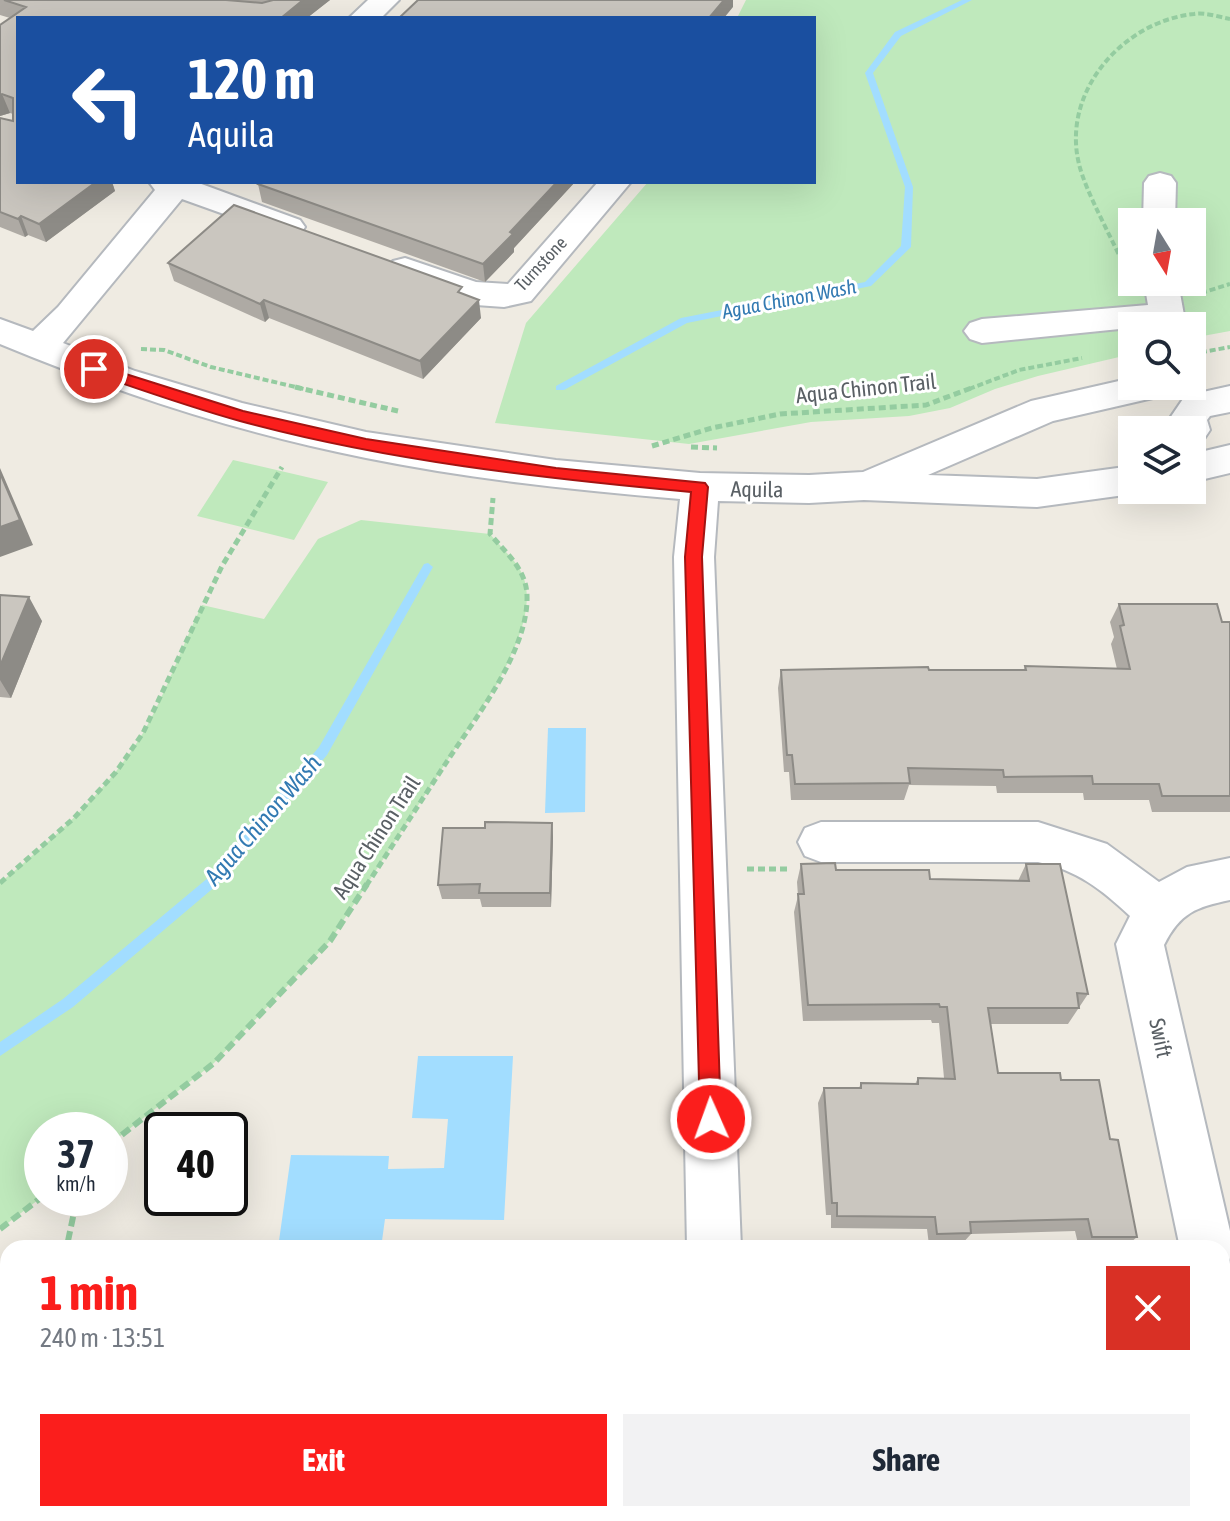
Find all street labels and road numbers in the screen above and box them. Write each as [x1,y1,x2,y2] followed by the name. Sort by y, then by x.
[510,232,571,295] street label: Turnstone
[795,368,938,408] street label: Aqua Chinon Trail
[730,476,784,502] street label: Aquila
[327,771,425,903] street label: Aqua Chinon Trail
[1144,1016,1178,1060] street label: Swift

